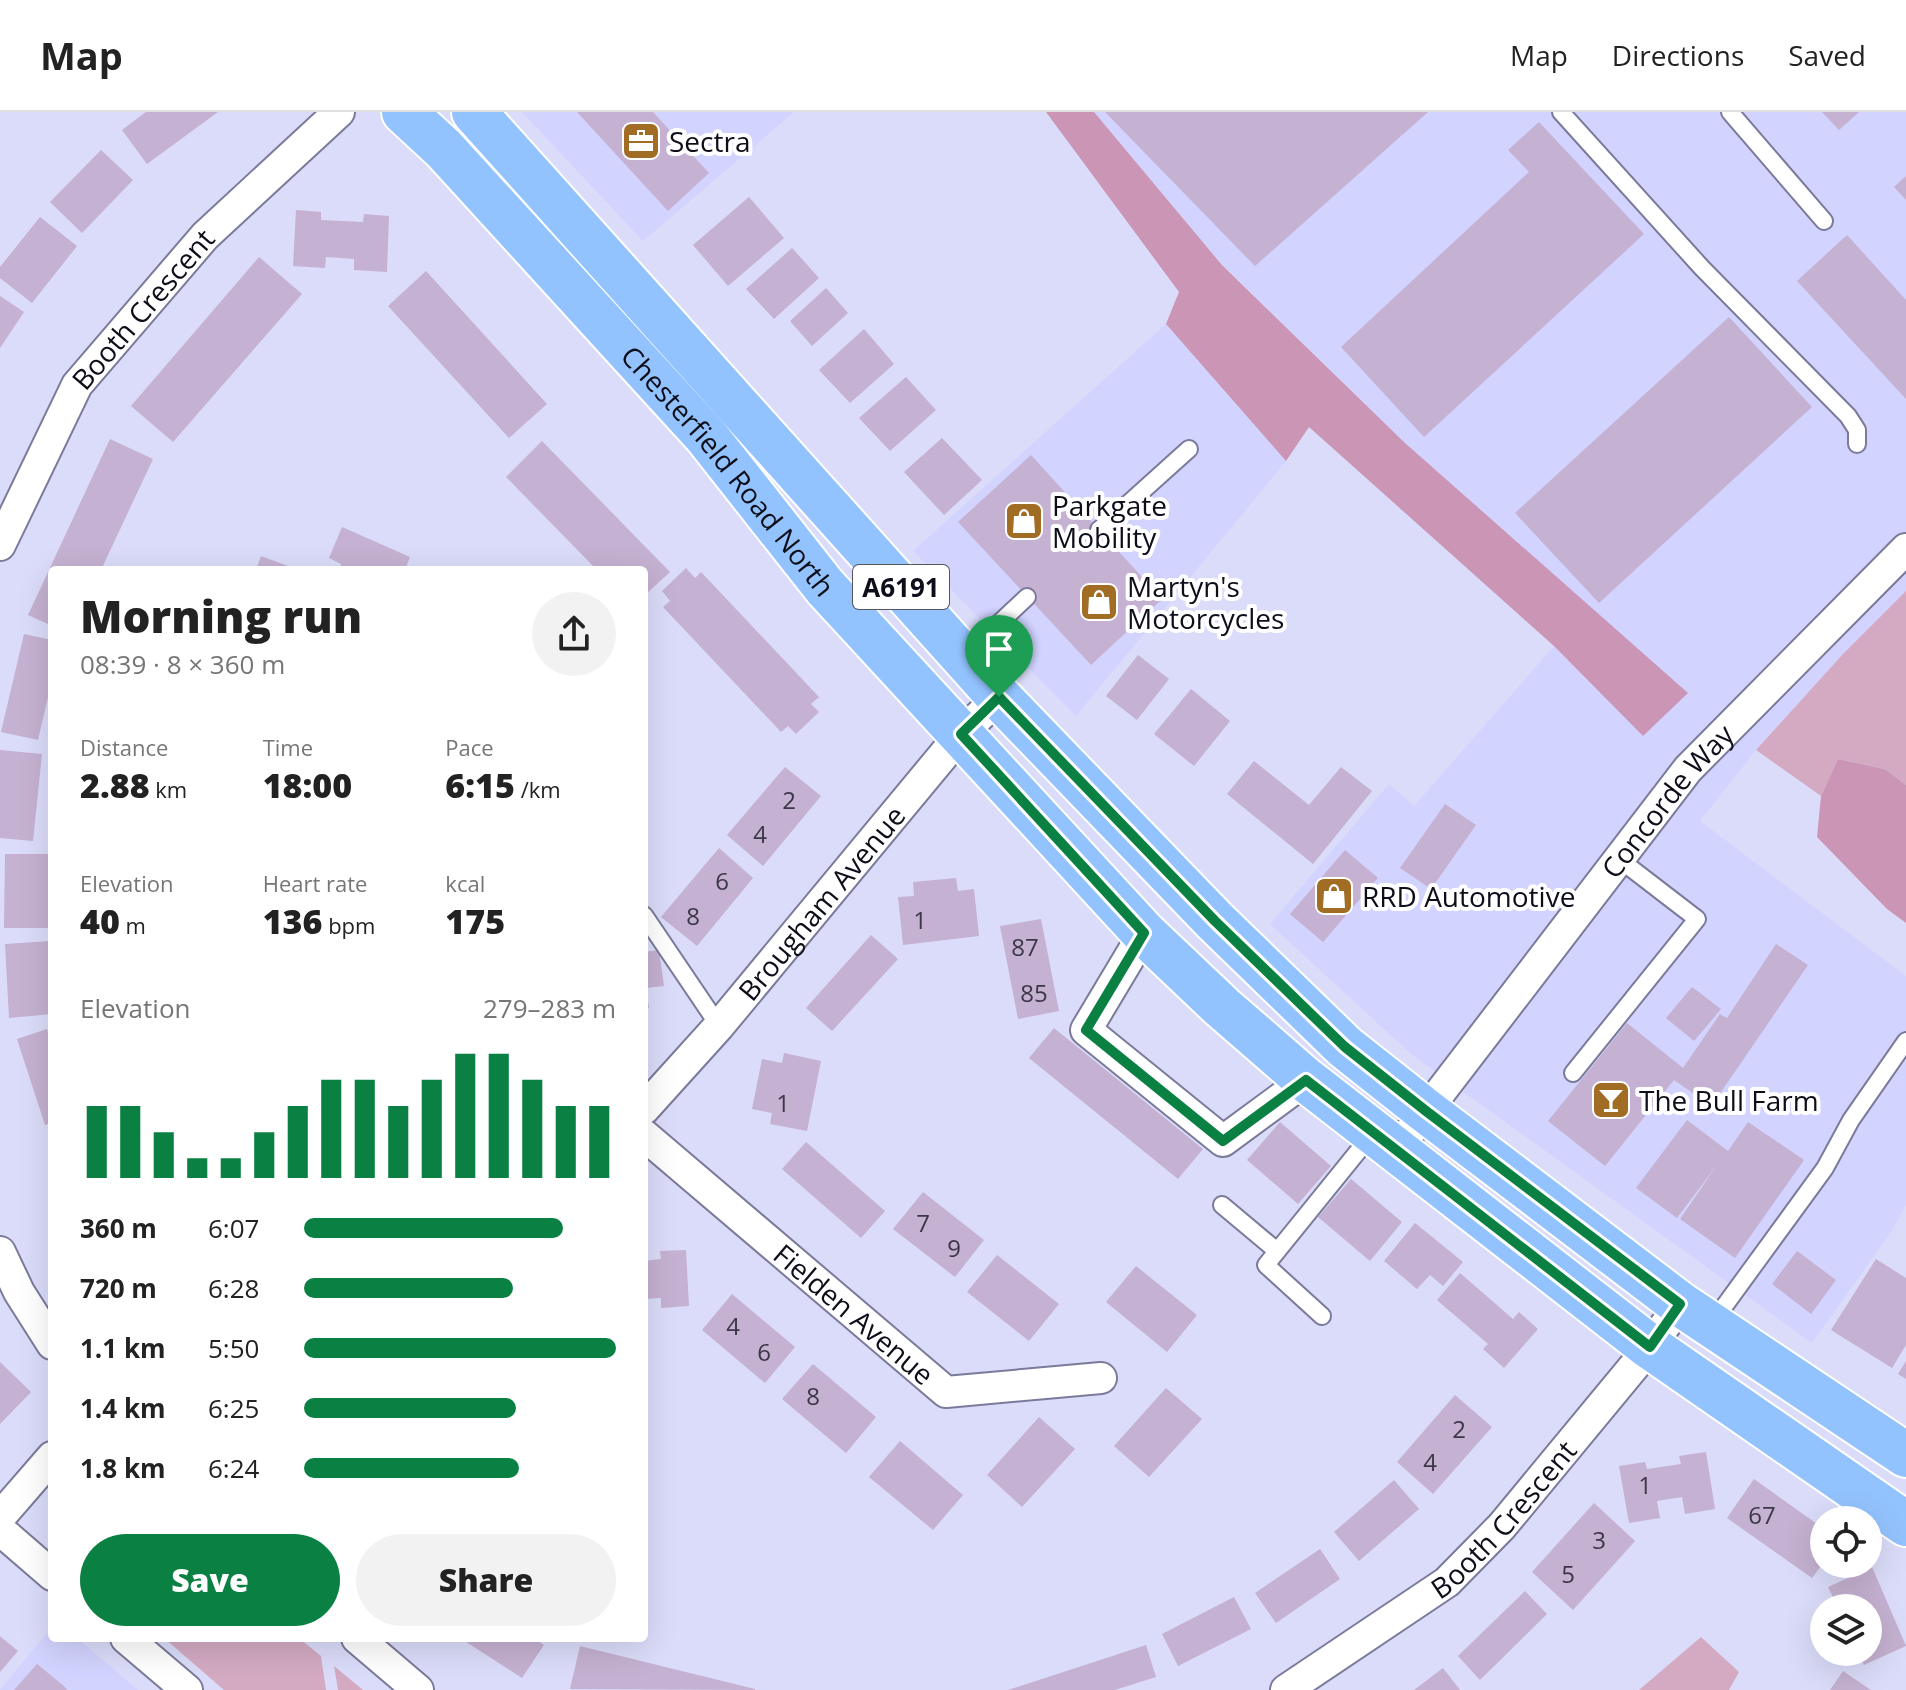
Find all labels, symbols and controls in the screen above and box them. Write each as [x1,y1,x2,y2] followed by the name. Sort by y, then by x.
[40,29,123,81] text: Map
[1510,36,1568,74] text: Map
[1612,36,1744,74] text: Directions
[1788,36,1866,74] text: Saved
[620,120,662,162] office icon: Sectra
[669,122,750,160] place label: Sectra
[63,220,222,397] street label: Booth Crescent
[613,337,844,604] street label: Chesterfield Road North
[1052,486,1167,556] place label: Parkgate Mobility
[1003,500,1045,542] shop icon: Parkgate Mobility
[853,565,949,609] road number: A6191
[1127,567,1284,637] place label: Martyn's Motorcycles
[1078,581,1120,623] shop icon: Martyn's Motorcycles
[80,586,362,646] text: Morning run
[532,592,616,676] button: share
[965,615,1033,697] pin
[977,627,1021,671] icon: arrive
[80,646,285,682] text: 08:39 · 8 × 360 m
[1592,715,1742,886] street label: Concorde Way
[80,732,168,762] text: Distance
[263,732,313,762] text: Time
[445,732,494,762] text: Pace
[80,762,150,808] text: 2.88
[263,762,352,808] text: 18:00
[445,762,515,808] text: 6:15
[150,774,187,804] text: km
[515,774,561,804] text: /km
[782,783,796,816] house number: 2
[729,797,913,1008] street label: Brougham Avenue
[753,817,767,850] house number: 4
[715,864,729,897] house number: 6
[80,868,173,898] text: Elevation
[263,868,367,898] text: Heart rate
[445,868,485,898] text: kcal
[1313,875,1355,917] shop icon: RRD Automotive
[1362,877,1575,915] place label: RRD Automotive
[80,898,120,944] text: 40
[263,898,322,944] text: 136
[445,898,505,944] text: 175
[686,899,700,932] house number: 8
[913,903,927,936] house number: 1
[120,910,146,940] text: m
[322,910,375,940] text: bpm
[1011,930,1039,963] house number: 87
[1020,976,1048,1009] house number: 85
[80,990,190,1026] text: Elevation
[483,990,616,1026] text: 279–283 m
[1590,1079,1632,1121] bar icon: The Bull Farm
[1639,1081,1819,1119] place label: The Bull Farm
[776,1086,790,1119] house number: 1
[916,1206,930,1239] house number: 7
[80,1210,157,1246] text: 360 m
[208,1210,259,1246] text: 6:07
[947,1231,961,1264] house number: 9
[766,1235,942,1393] street label: Fielden Avenue
[80,1270,157,1306] text: 720 m
[208,1270,259,1306] text: 6:28
[726,1309,740,1342] house number: 4
[80,1330,166,1366] text: 1.1 km
[208,1330,259,1366] text: 5:50
[757,1335,771,1368] house number: 6
[806,1379,820,1412] house number: 8
[80,1390,166,1426] text: 1.4 km
[208,1390,259,1426] text: 6:25
[1452,1412,1466,1445] house number: 2
[1423,1432,1584,1607] street label: Booth Crescent
[1423,1445,1437,1478] house number: 4
[80,1450,166,1486] text: 1.8 km
[208,1450,259,1486] text: 6:24
[1638,1468,1652,1501] house number: 1
[1748,1498,1776,1531] house number: 67
[1810,1506,1882,1666] map controls
[1810,1506,1882,1578] button: locate
[1592,1523,1606,1556] house number: 3
[80,1534,340,1626] button: Save
[356,1534,616,1626] button: Share
[1561,1557,1575,1590] house number: 5
[1810,1594,1882,1666] button: layers

